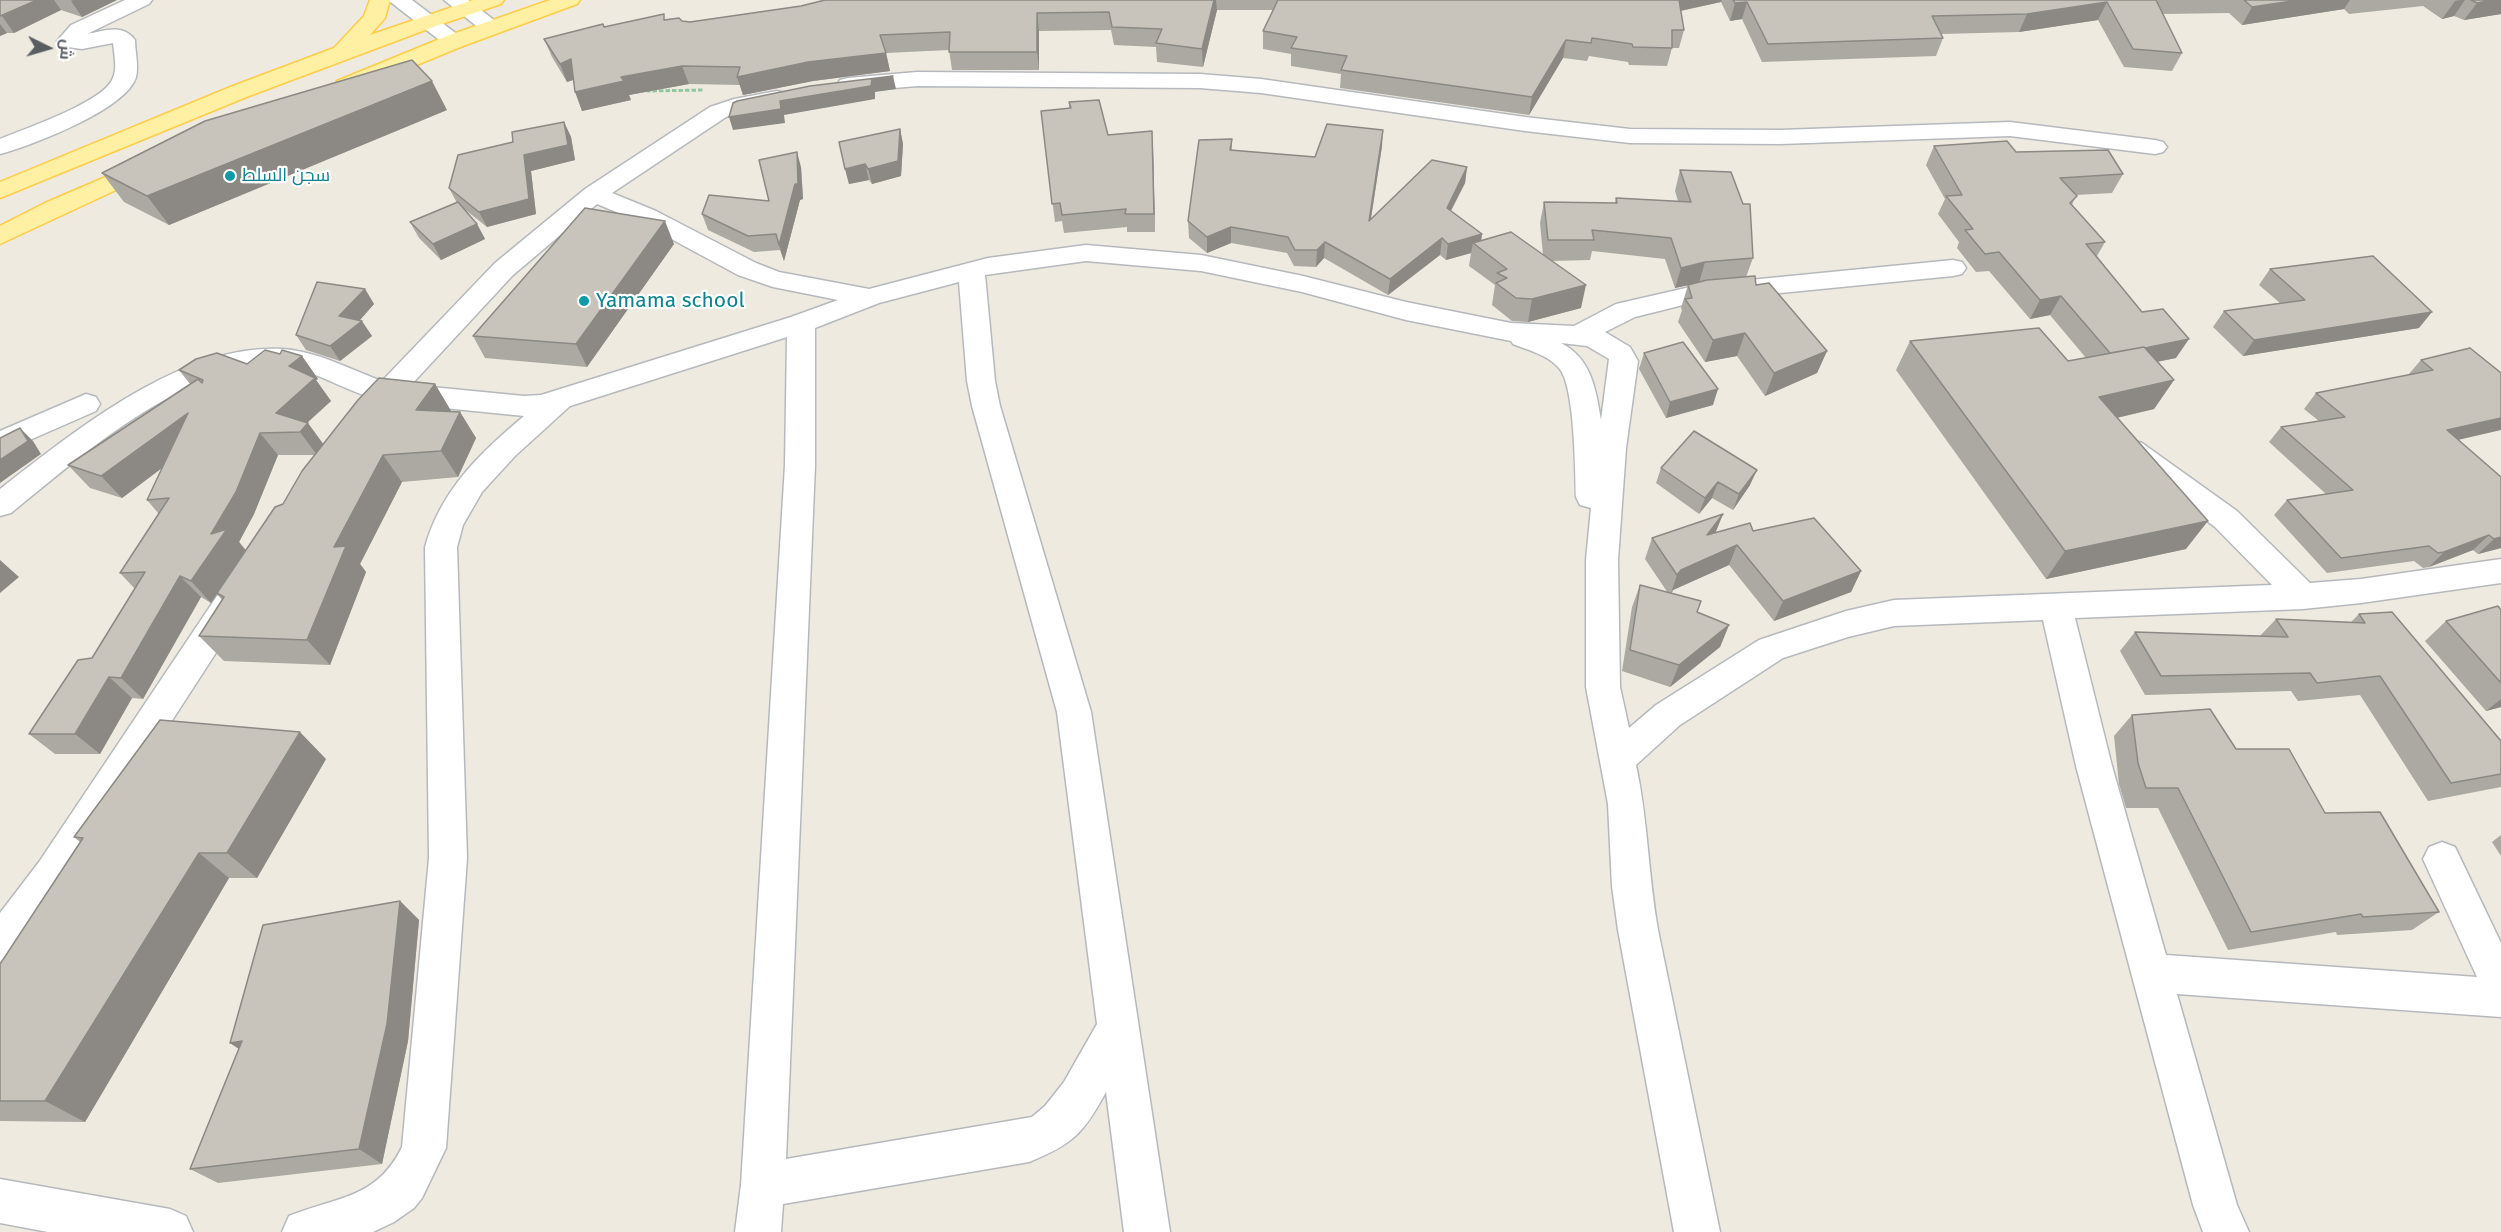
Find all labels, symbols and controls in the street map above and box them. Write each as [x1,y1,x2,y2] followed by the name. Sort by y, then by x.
[18,18,78,78] north arrow
[56,39,77,61] text: ش
[242,165,330,187] place label: سجن السلط
[223,169,237,183] marker: سجن السلط
[596,288,745,314] place label: Yamama school
[577,294,591,308] marker: Yamama school

